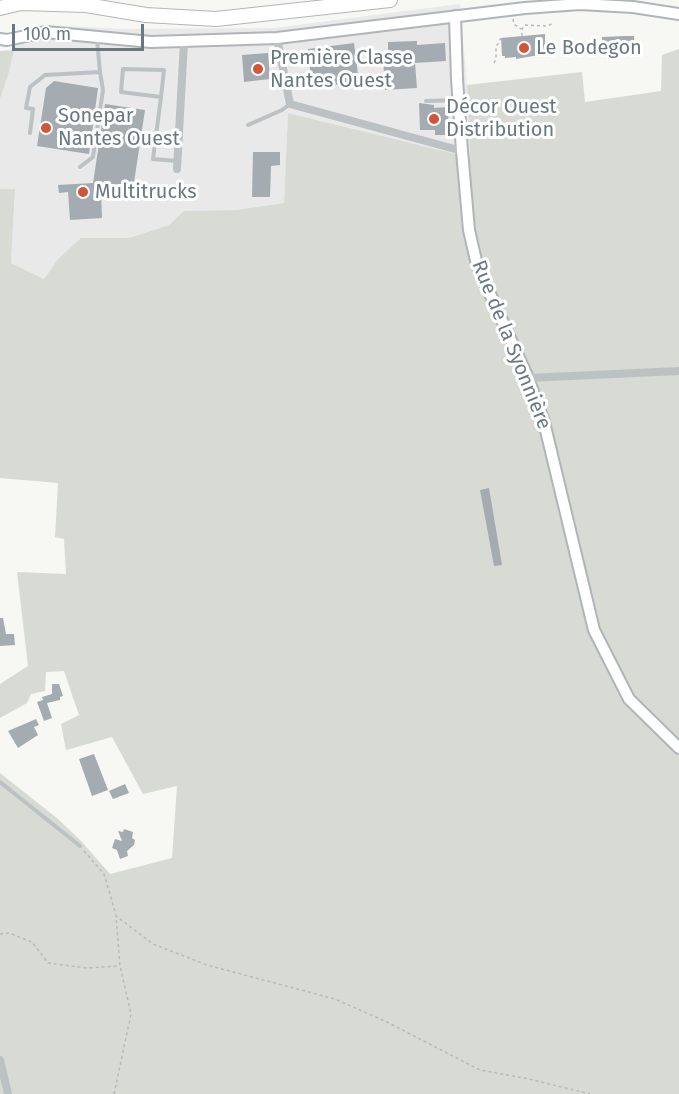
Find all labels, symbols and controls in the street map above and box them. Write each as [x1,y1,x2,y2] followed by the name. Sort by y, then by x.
[15,12,147,50] scale bar
[23,23,71,45] text: 100 m
[536,36,642,60] place label: Le Bodegon
[517,41,531,55] marker: Le Bodegon
[270,46,413,93] place label: Première Classe Nantes Ouest
[251,62,265,76] marker: Première Classe Nantes Ouest
[446,95,557,142] place label: Décor Ouest Distribution
[58,104,180,151] place label: Sonepar Nantes Ouest
[427,112,441,126] marker: Décor Ouest Distribution
[39,121,53,135] marker: Sonepar Nantes Ouest
[95,180,197,204] place label: Multitrucks
[76,185,90,199] marker: Multitrucks
[466,257,556,433] street label: Rue de la Syonnière

